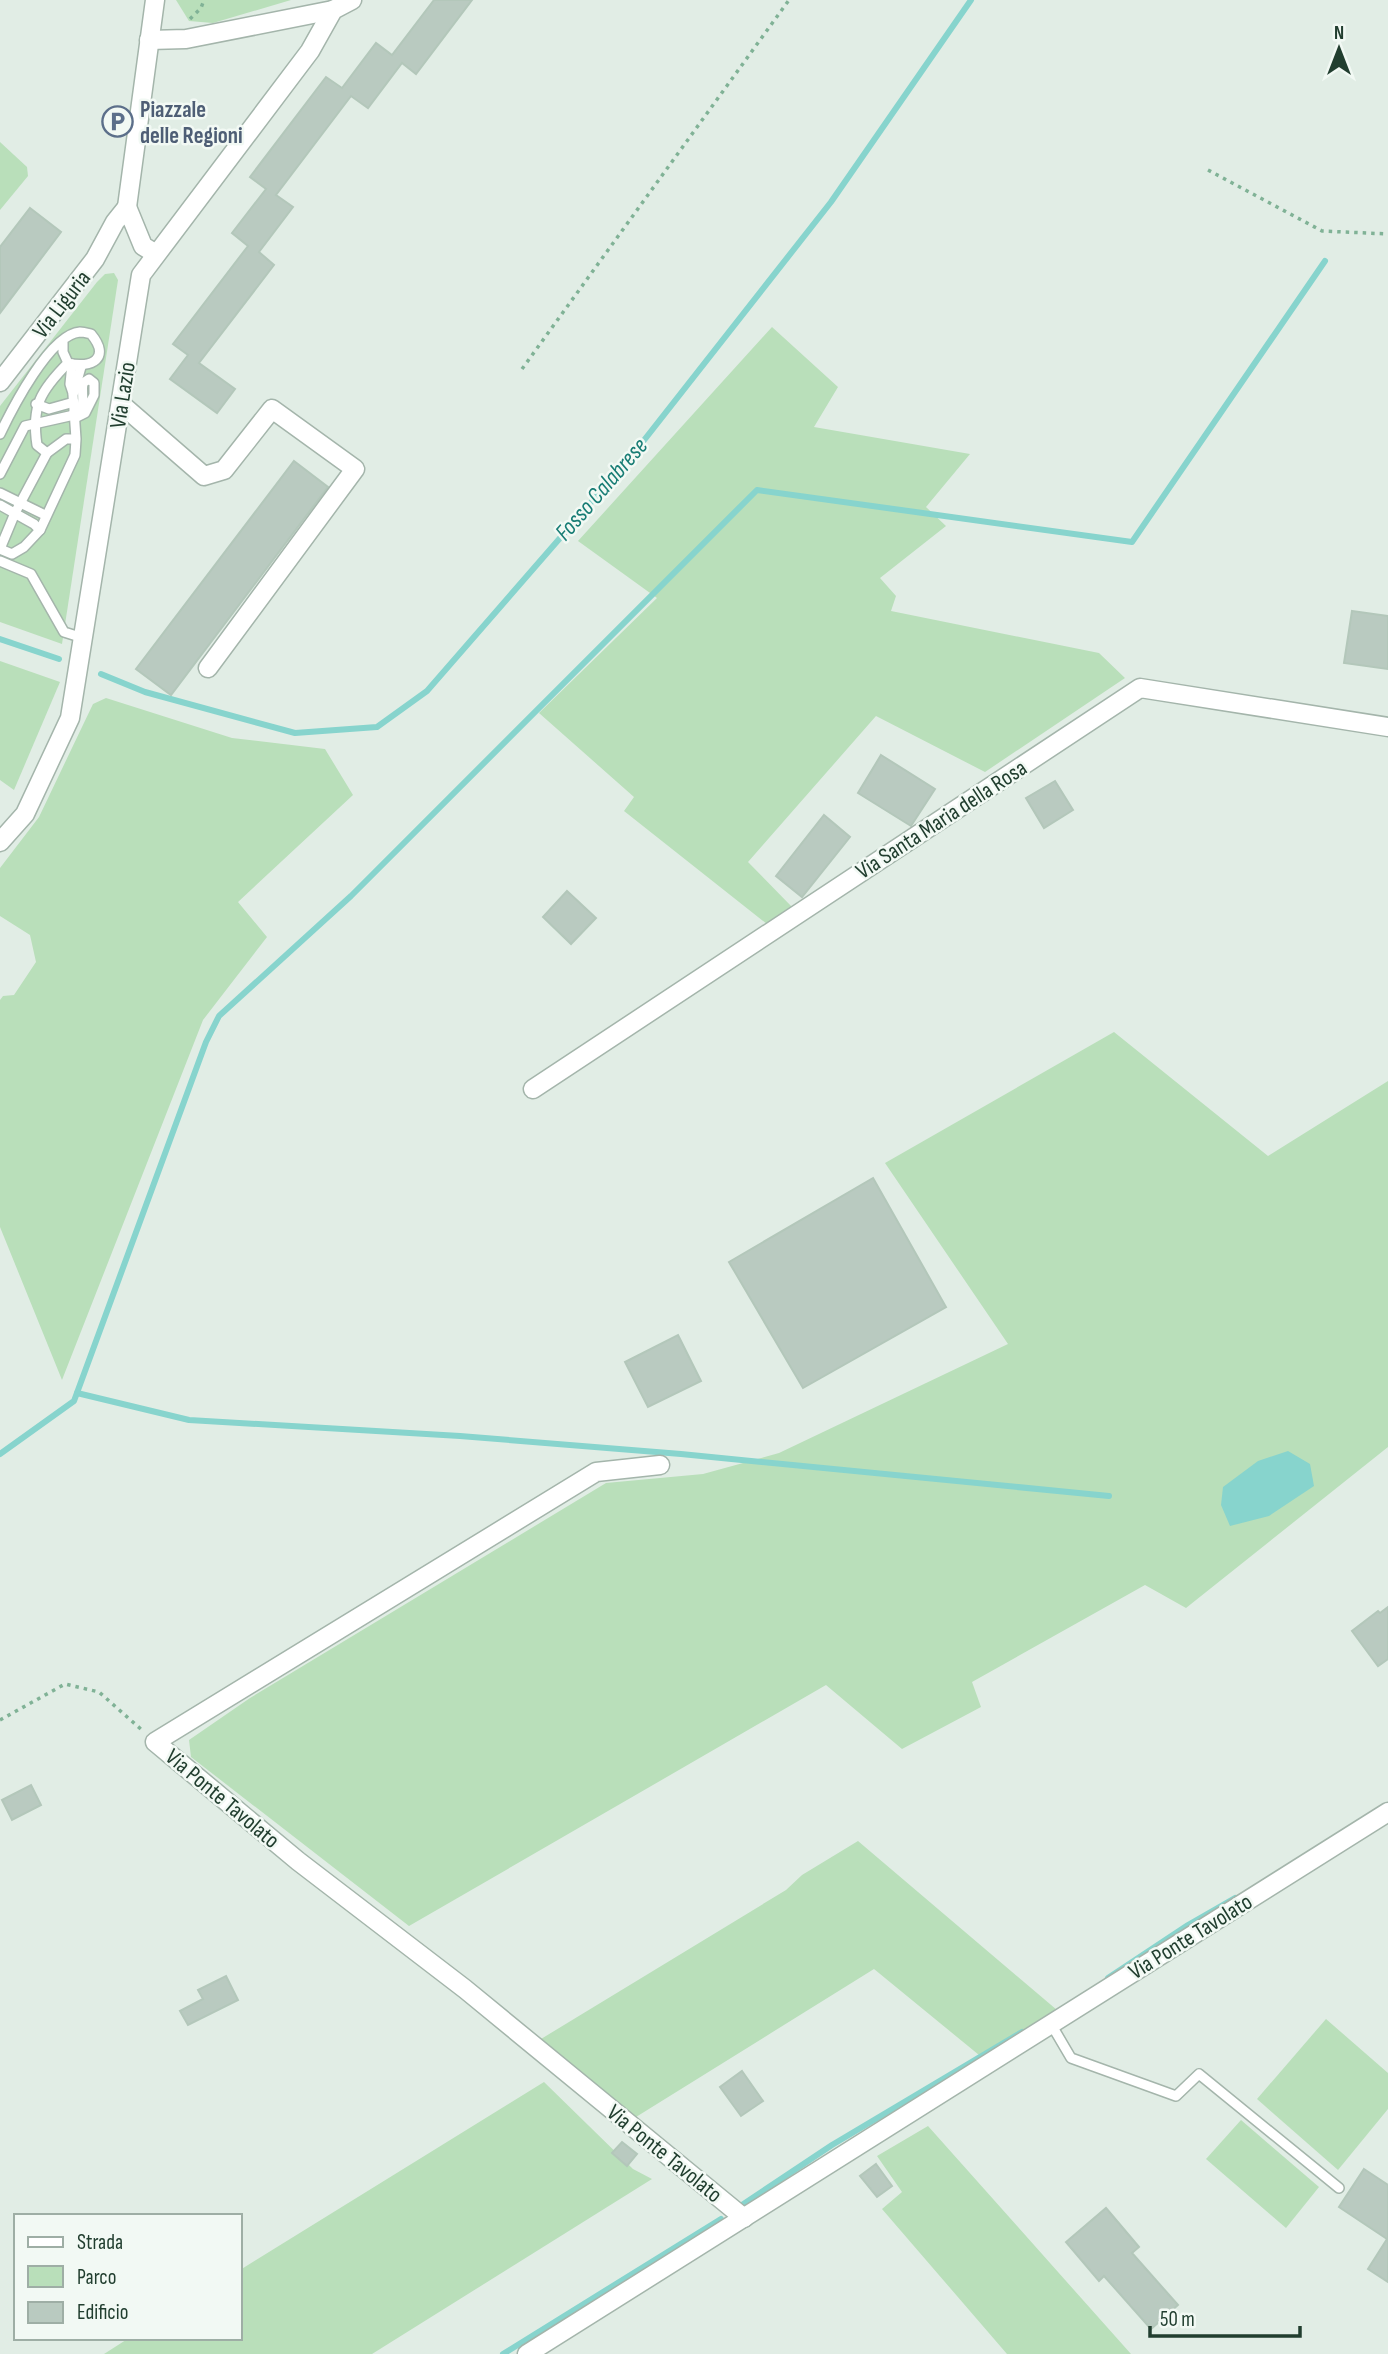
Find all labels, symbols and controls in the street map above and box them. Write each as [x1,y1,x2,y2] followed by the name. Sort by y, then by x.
[1304,14,1374,84] north arrow
[1334,22,1344,45] text: N
[140,96,243,150] place label: Piazzale delle Regioni
[100,105,134,139] parking icon: Piazzale delle Regioni
[27,265,97,344] street label: Via Liguria
[104,360,142,430] street label: Via Lazio
[549,432,654,547] water label: Fosso Calabrese
[851,754,1032,885] street label: Via Santa Maria della Rosa
[160,1743,285,1855] street label: Via Ponte Tavolato
[1124,1888,1257,1986] street label: Via Ponte Tavolato
[601,2099,728,2209] street label: Via Ponte Tavolato
[14,2214,242,2340] legend
[77,2230,123,2255] text: Strada
[77,2265,116,2290] text: Parco
[1150,2294,1300,2338] scale bar
[77,2300,128,2325] text: Edificio
[1160,2307,1195,2332] text: 50 m

